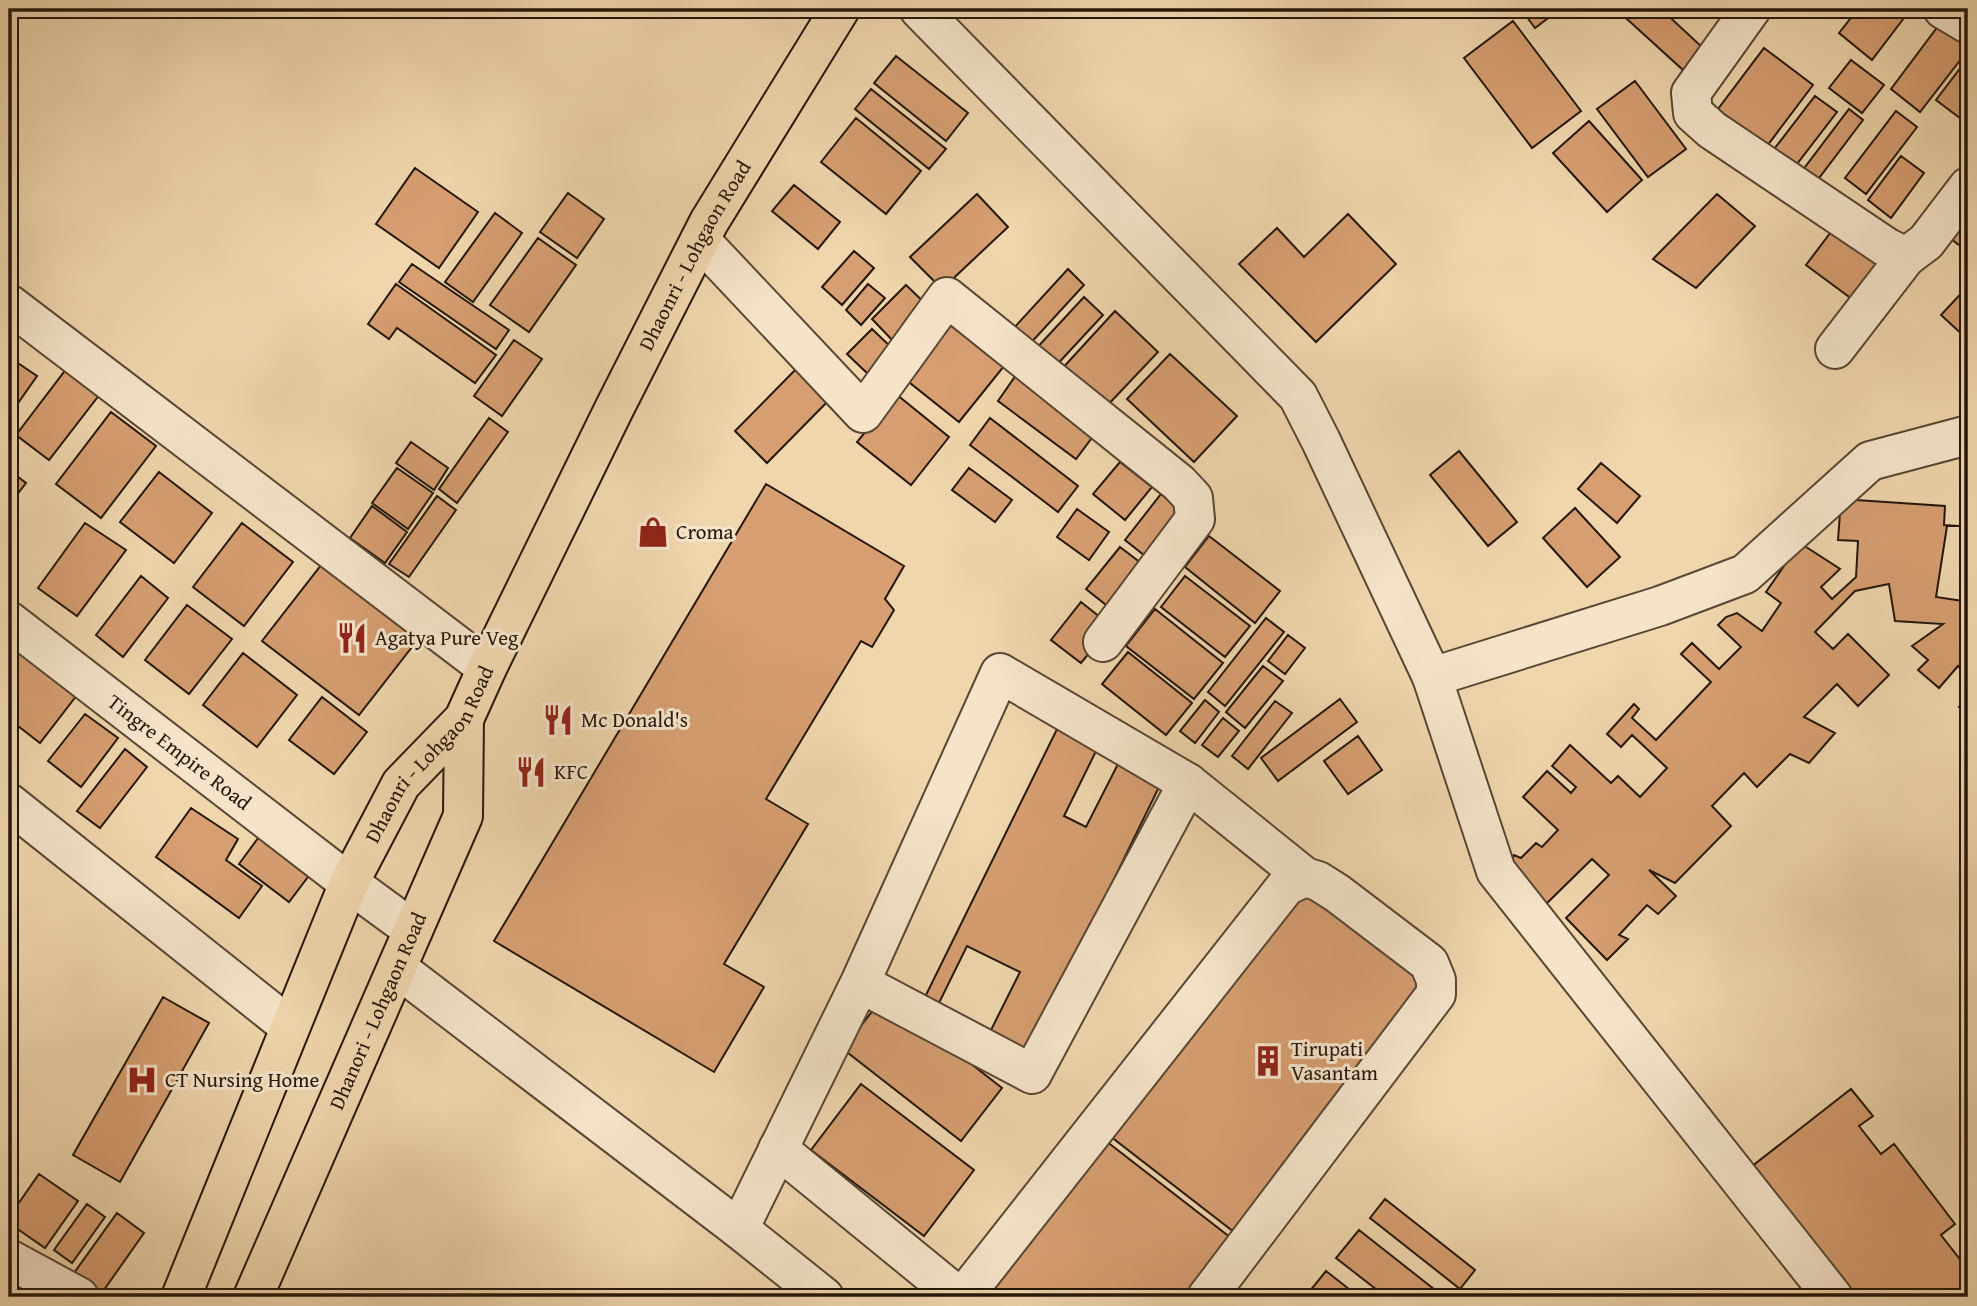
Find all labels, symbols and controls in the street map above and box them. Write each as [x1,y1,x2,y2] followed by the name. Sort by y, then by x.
[630,153,759,356] street label: Dhaonri - Lohgaon Road
[636,515,670,549] shop icon: Croma
[676,516,734,547] place label: Croma
[335,621,369,655] restaurant icon: Agatya Pure Veg
[375,622,519,653] place label: Agatya Pure Veg
[357,660,501,848] street label: Dhaonri - Lohgaon Road
[101,686,259,818] street label: Tingre Empire Road
[541,703,575,737] restaurant icon: Mc Donald's
[581,704,688,735] place label: Mc Donald's
[514,755,548,789] restaurant icon: KFC
[554,756,588,787] place label: KFC
[321,907,434,1114] street label: Dhanori - Lohgaon Road
[1291,1033,1378,1088] place label: Tirupati Vasantam
[1251,1044,1285,1078] building icon: Tirupati Vasantam
[125,1063,159,1097] hospital icon: CT Nursing Home
[165,1064,319,1095] place label: CT Nursing Home

